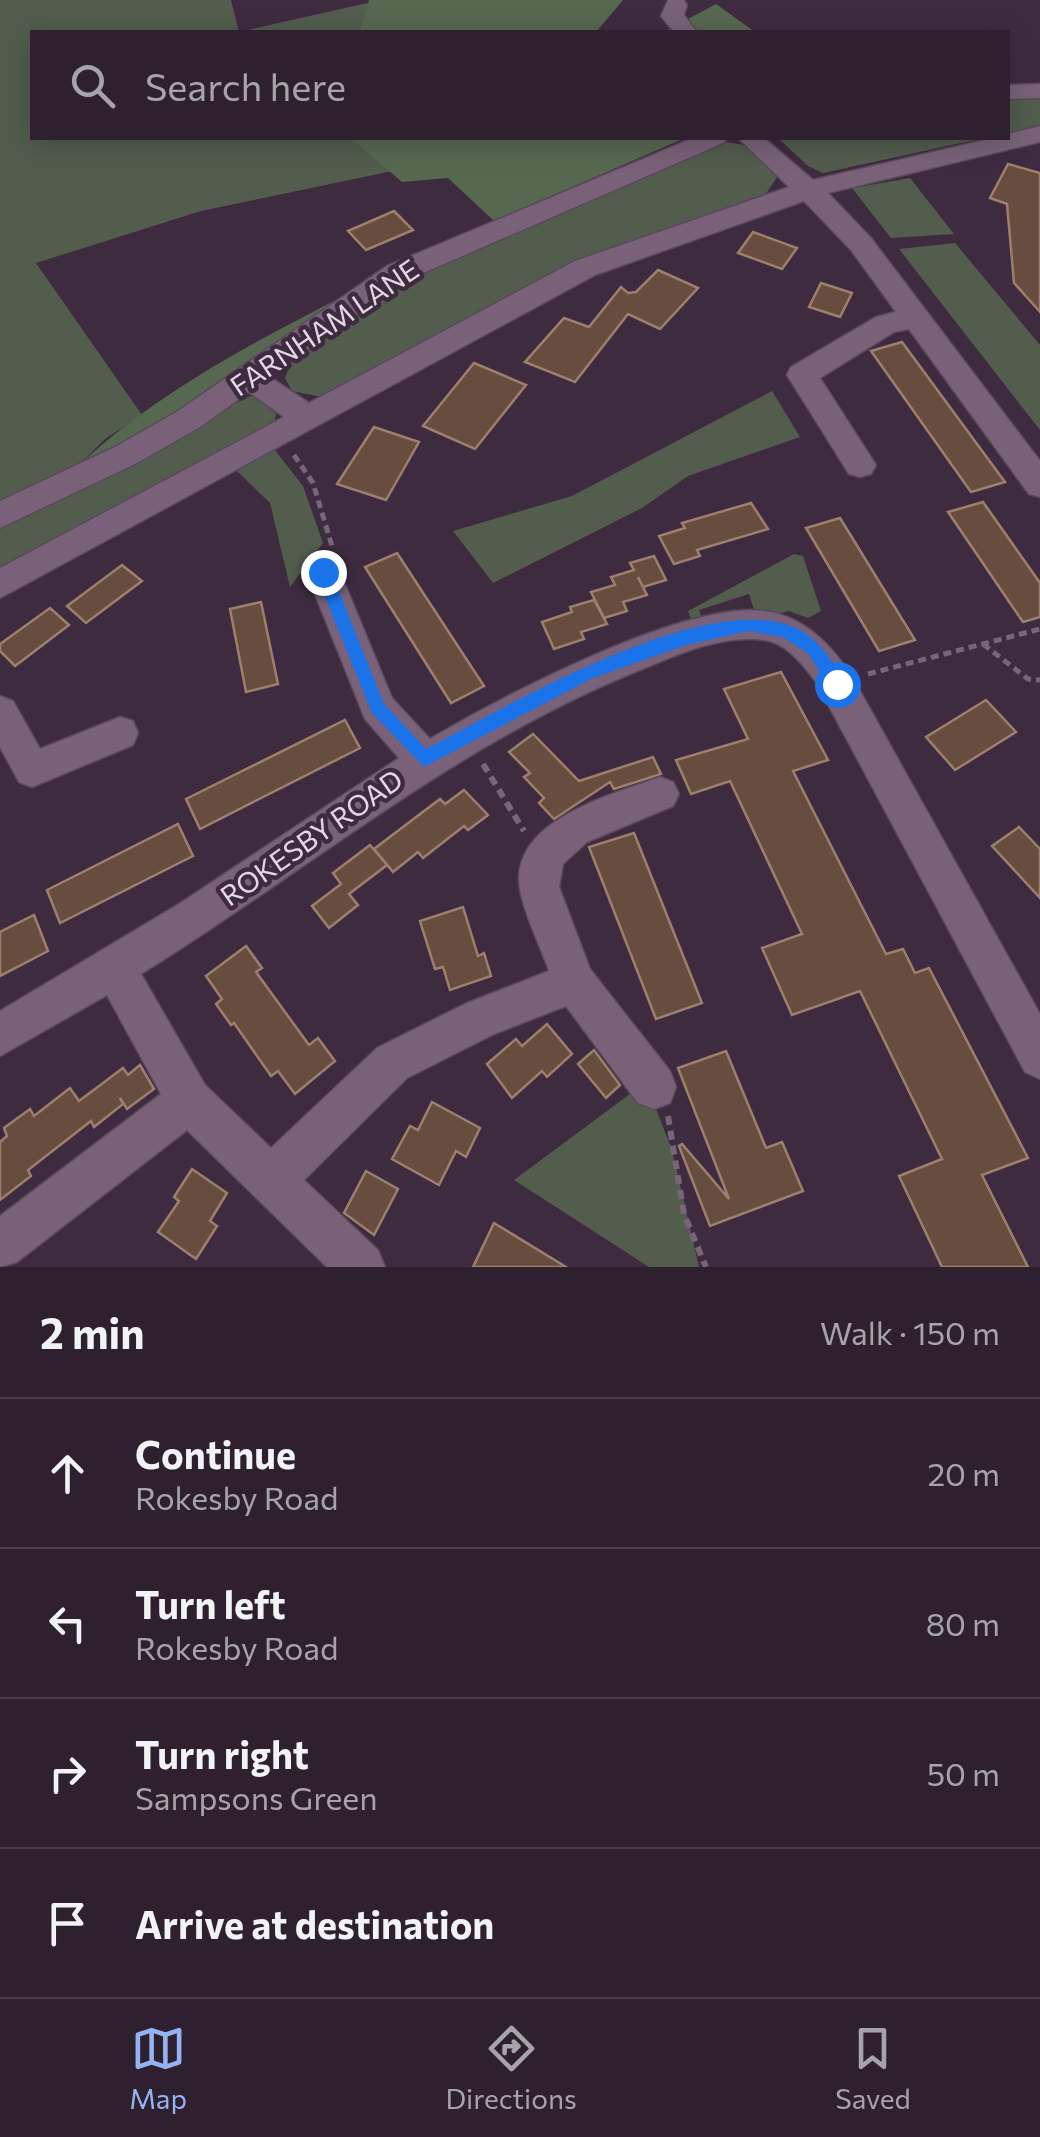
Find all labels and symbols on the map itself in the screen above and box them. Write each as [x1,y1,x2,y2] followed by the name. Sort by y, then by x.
[223,251,425,403] street label: FARNHAM LANE
[301,550,347,596] route end
[815,662,861,708] route start
[213,762,409,912] street label: ROKESBY ROAD

